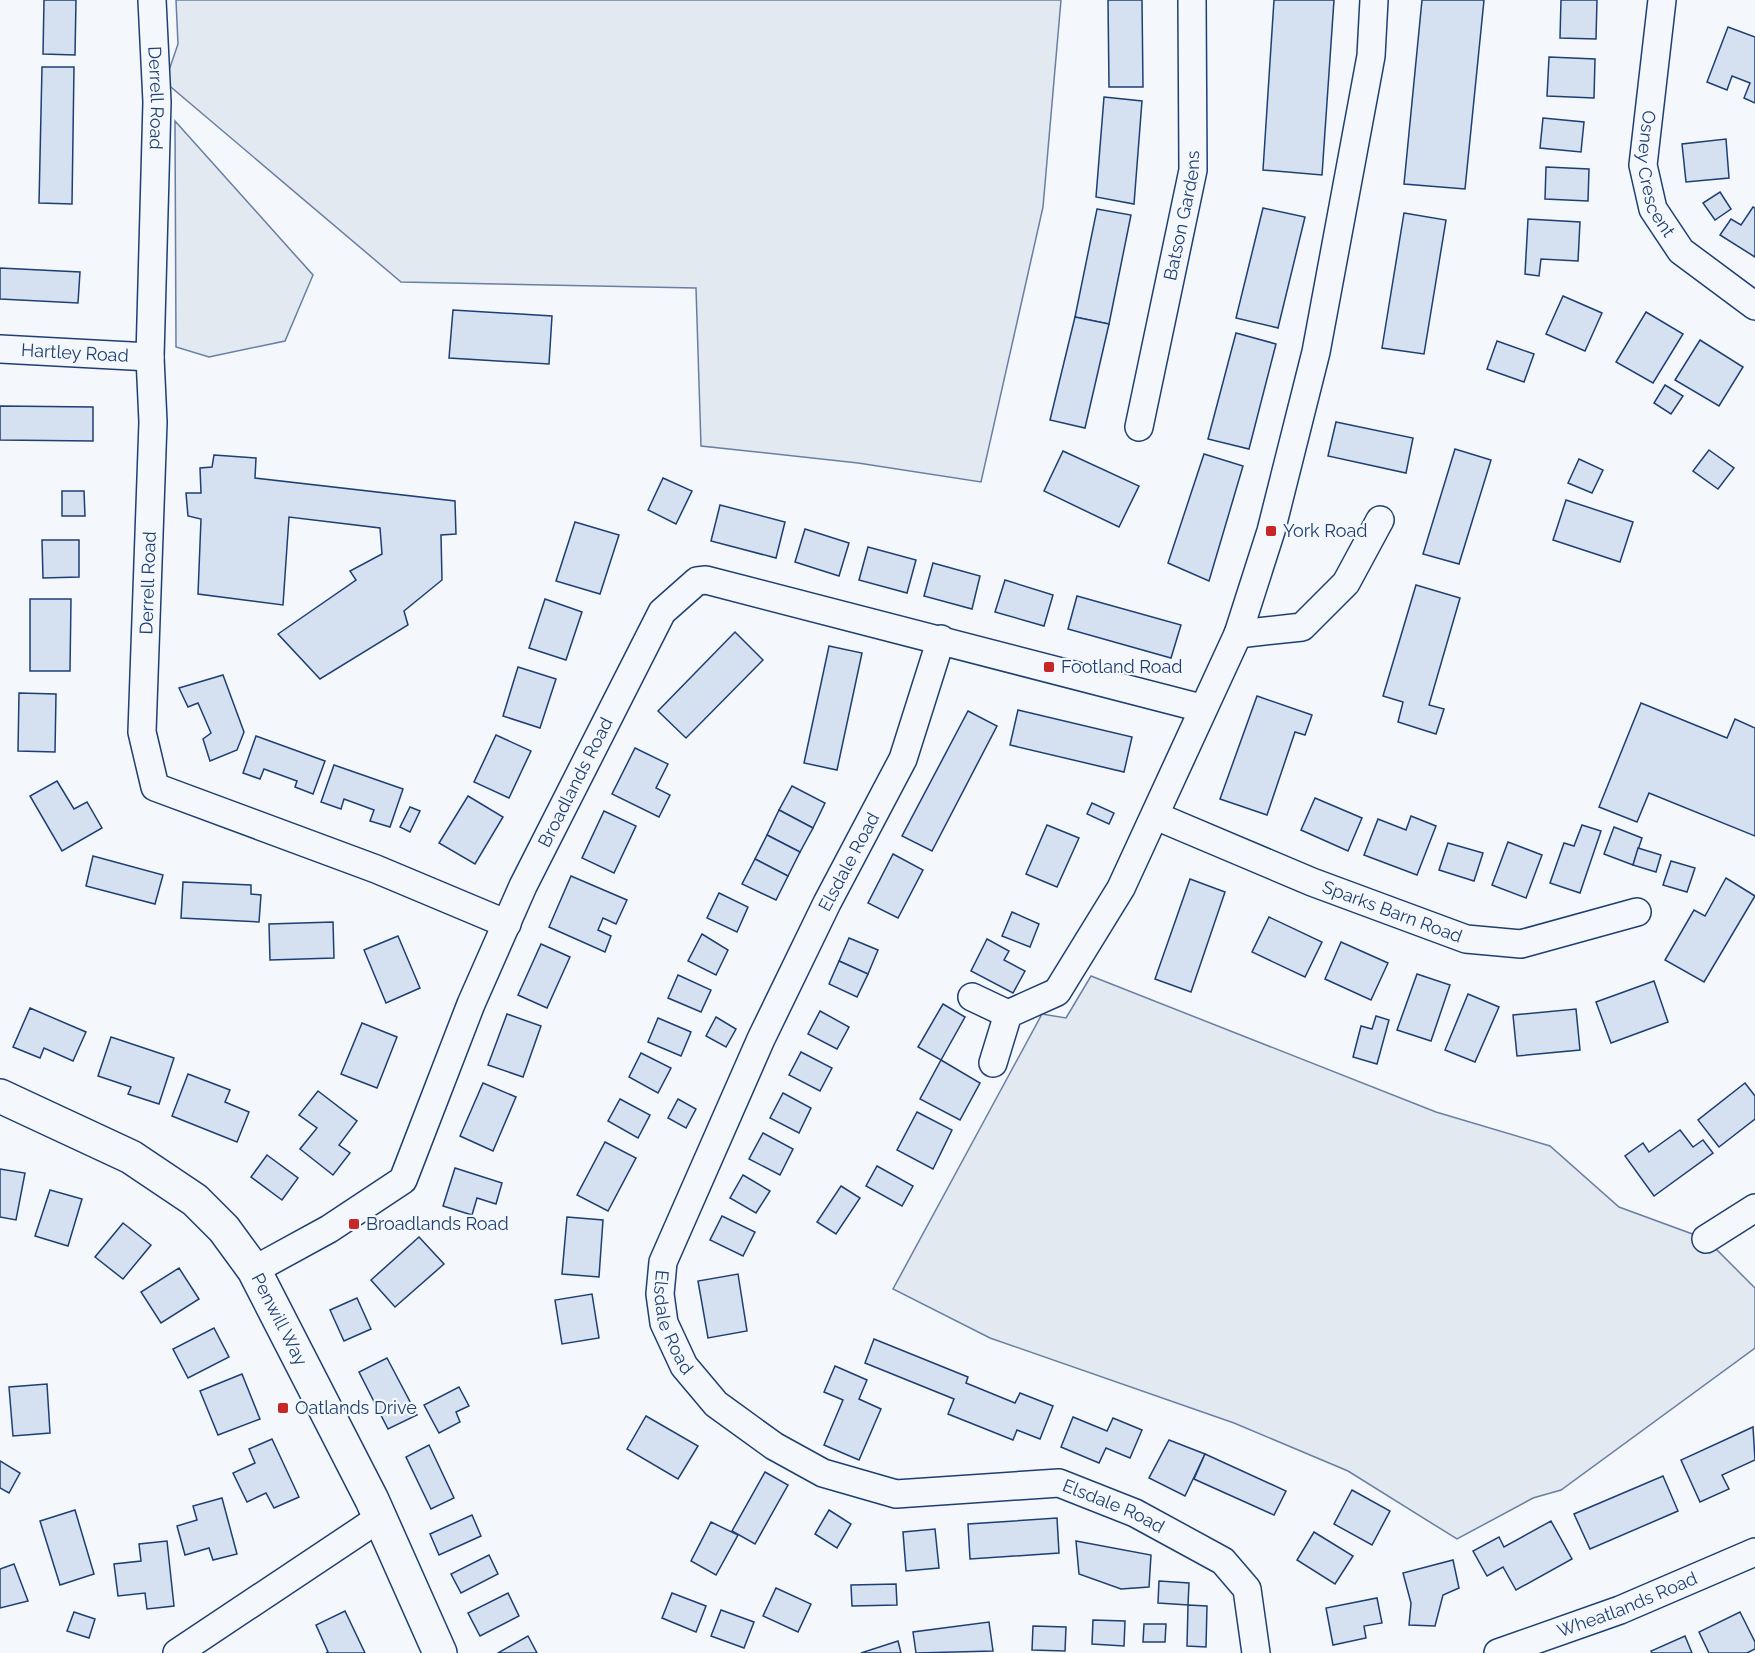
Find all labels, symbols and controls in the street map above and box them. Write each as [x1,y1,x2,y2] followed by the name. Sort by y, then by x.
[144,46,168,150] street label: Derrell Road
[1633,109,1680,241] street label: Osney Crescent
[1159,150,1203,282] street label: Batson Gardens
[21,339,129,366] street label: Hartley Road
[1283,520,1367,541] place label: York Road
[1264,524,1278,538] marker: York Road
[135,531,160,635] street label: Derrell Road
[1061,656,1183,677] place label: Footland Road
[1042,660,1056,674] marker: Footland Road
[533,714,617,851] street label: Broadlands Road
[814,809,883,915] street label: Elsdale Road
[1320,876,1465,947] street label: Sparks Barn Road
[366,1213,509,1234] place label: Broadlands Road
[347,1217,361,1231] marker: Broadlands Road
[650,1269,698,1379] street label: Elsdale Road
[247,1270,312,1369] street label: Penwill Way
[295,1397,417,1418] place label: Oatlands Drive
[276,1401,290,1415] marker: Oatlands Drive
[1060,1474,1168,1537] street label: Elsdale Road
[1554,1567,1700,1641] street label: Wheatlands Road

